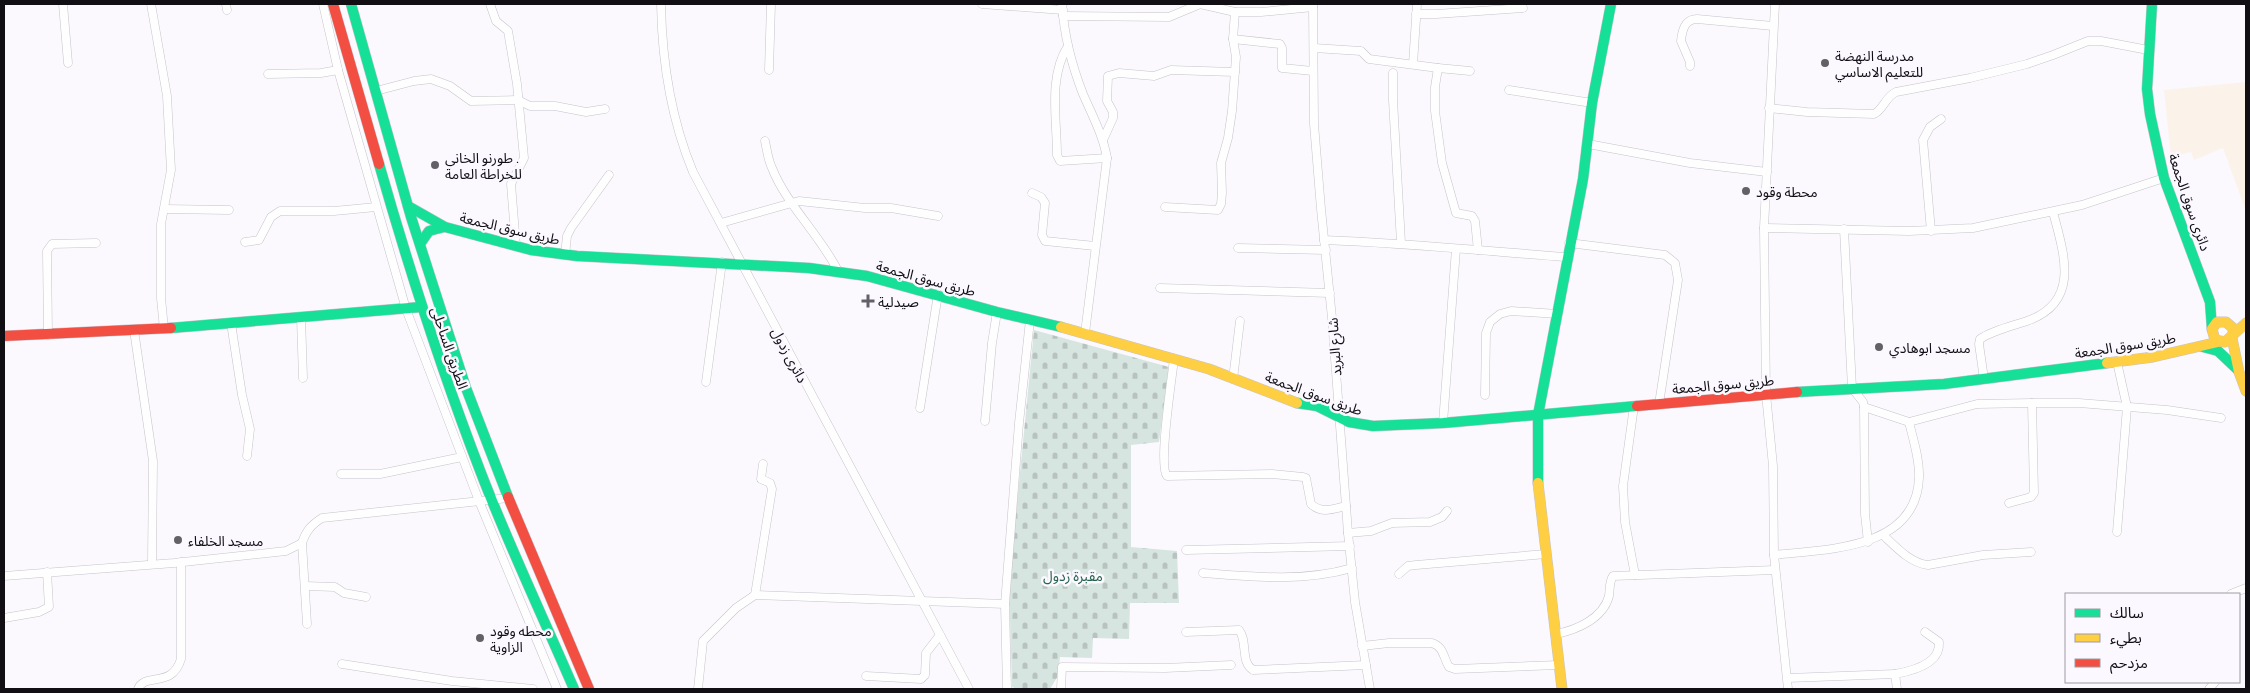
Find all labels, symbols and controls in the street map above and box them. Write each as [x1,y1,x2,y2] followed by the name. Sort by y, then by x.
[1835,46,1923,83] place label: مدرسة النهضة للتعليم الاساسي
[1819,57,1831,69] marker: مدرسة النهضة للتعليم الاساسي
[445,148,522,183] place label: طورنو الخاني . للخراطة العامة
[2164,151,2216,254] street label: دائرى سوق الجمعة
[429,159,441,171] marker: طورنو الخاني . للخراطة العامة
[1756,182,1818,201] place label: محطة وقود
[1740,185,1752,197] marker: محطة وقود
[458,207,562,250] street label: طريق سوق الجمعة
[874,256,978,301] street label: طريق سوق الجمعة
[878,292,919,311] place label: صيدلية
[862,295,874,307] marker: صيدلية
[426,304,473,392] street label: الطريق الساحلى
[1322,317,1348,377] street label: شارع البريد
[767,324,813,386] street label: دائرى زدول
[2073,328,2177,363] street label: طريق سوق الجمعة
[1889,338,1971,359] place label: مسجد ابوهادي
[1873,341,1885,353] marker: مسجد ابوهادي
[1262,367,1365,420] street label: طريق سوق الجمعة
[1671,370,1775,399] street label: طريق سوق الجمعة
[188,531,263,550] place label: مسجد الخلفاء
[172,534,184,546] marker: مسجد الخلفاء
[1043,566,1103,585] park label: مقبرة زدول
[2065,593,2240,683] legend
[2110,602,2144,623] text: سالك
[490,621,552,656] place label: محطه وقود الزاوية
[2110,627,2142,649] text: بطيء
[474,632,486,644] marker: محطه وقود الزاوية
[2110,652,2148,674] text: مزدحم

